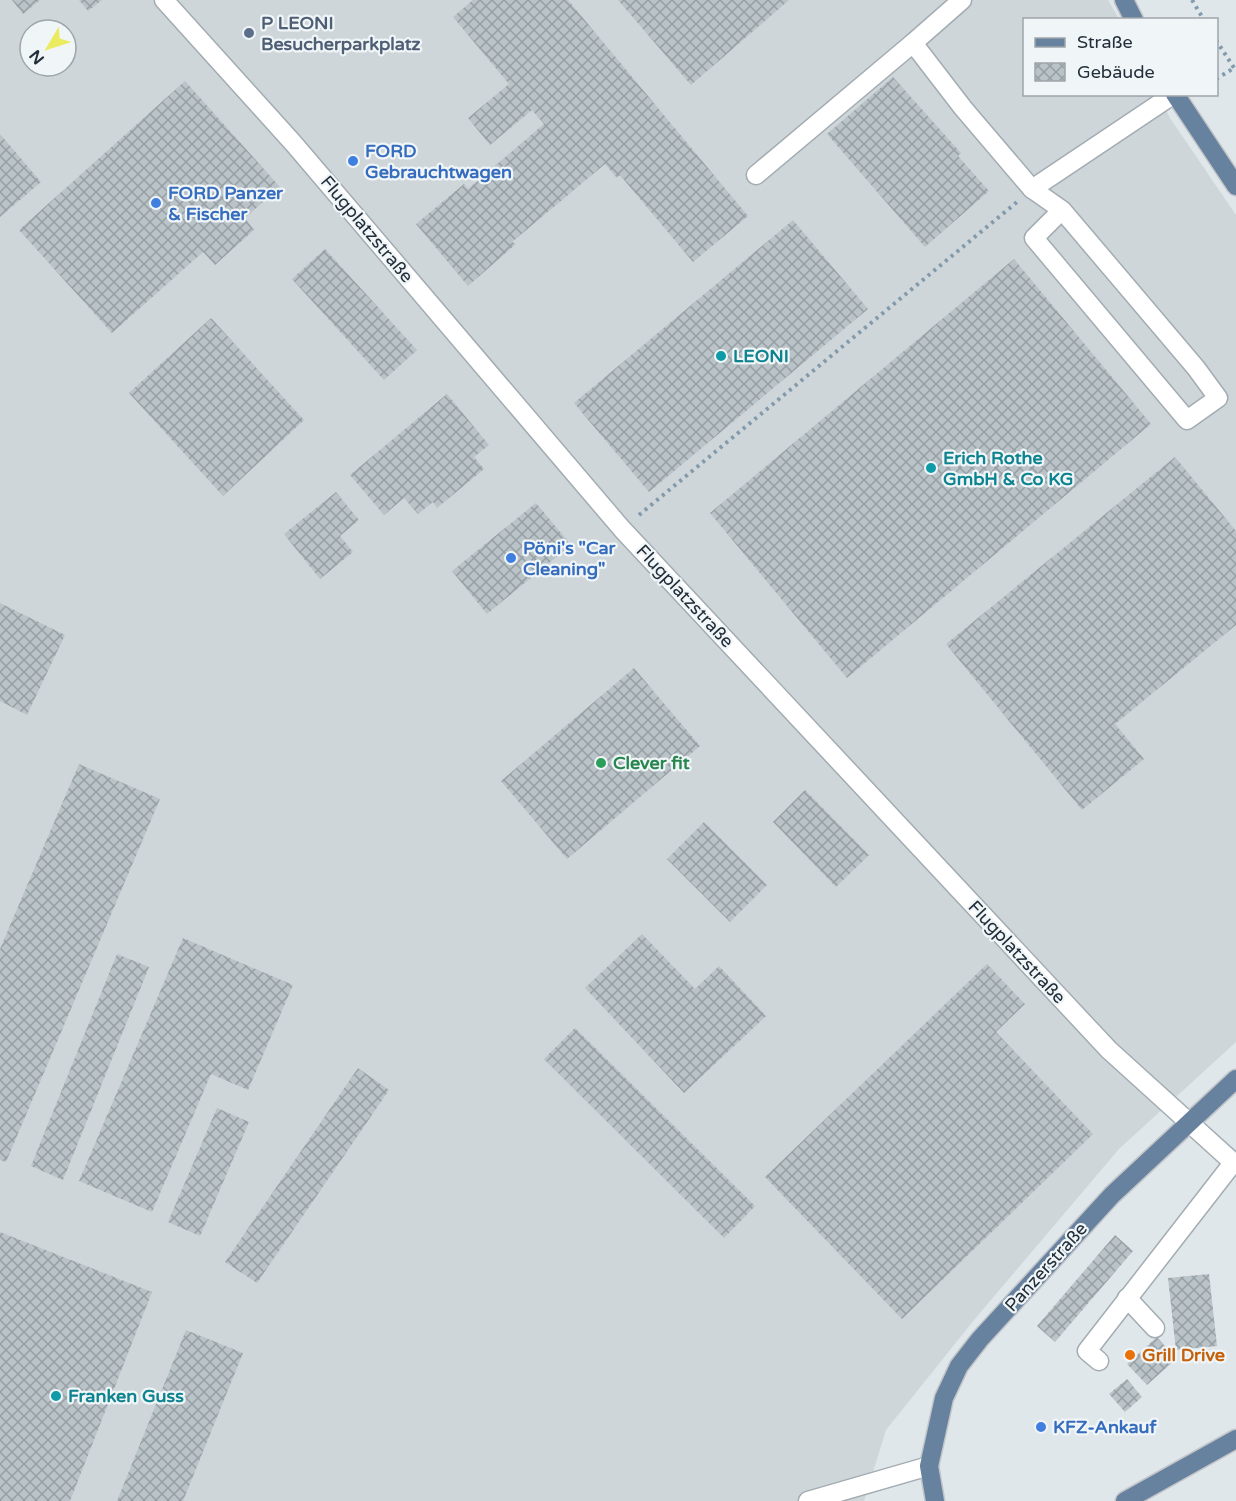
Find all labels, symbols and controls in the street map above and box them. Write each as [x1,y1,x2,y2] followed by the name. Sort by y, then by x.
[261,12,421,55] place label: P LEONI Besucherparkplatz
[18,18,78,78] north arrow
[1023,18,1218,96] legend
[242,26,256,40] marker: P LEONI Besucherparkplatz
[1077,31,1133,53] text: Straße
[25,46,49,68] text: N
[1077,61,1155,83] text: Gebäude
[365,140,512,183] place label: FORD Gebrauchtwagen
[346,154,360,168] marker: FORD Gebrauchtwagen
[316,171,418,287] street label: Flugplatzstraße
[168,182,284,225] place label: FORD Panzer & Fischer
[149,196,163,210] marker: FORD Panzer & Fischer
[733,345,789,367] place label: LEONI
[714,349,728,363] marker: LEONI
[943,447,1073,490] place label: Erich Rothe GmbH & Co KG
[924,461,938,475] marker: Erich Rothe GmbH & Co KG
[523,537,617,580] place label: Pöni's "Car Cleaning"
[632,540,738,652] street label: Flugplatzstraße
[504,551,518,565] marker: Pöni's "Car Cleaning"
[613,752,690,774] place label: Clever fit
[594,756,608,770] marker: Clever fit
[964,896,1070,1008] street label: Flugplatzstraße
[1000,1218,1092,1316] street label: Panzerstraße
[1142,1344,1225,1366] place label: Grill Drive
[1123,1348,1137,1362] marker: Grill Drive
[68,1385,184,1407] place label: Franken Guss
[49,1389,63,1403] marker: Franken Guss
[1053,1416,1157,1438] place label: KFZ-Ankauf
[1034,1420,1048,1434] marker: KFZ-Ankauf

